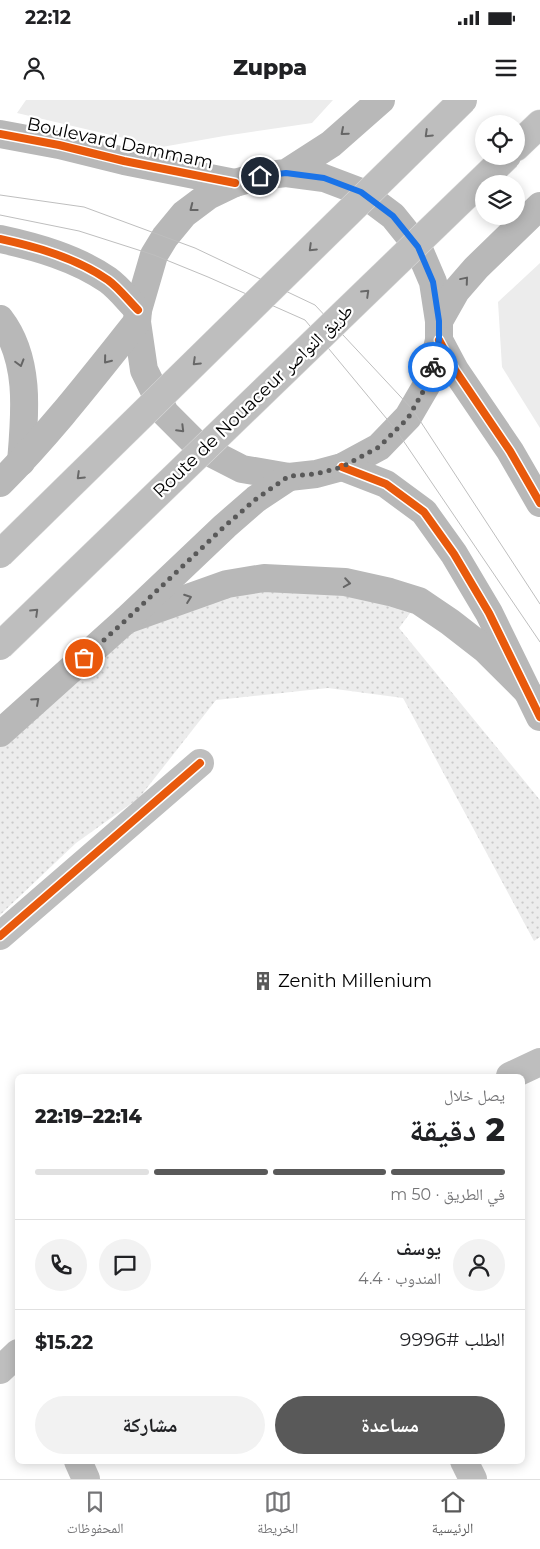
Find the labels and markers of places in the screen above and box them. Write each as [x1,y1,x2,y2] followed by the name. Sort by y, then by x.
[239,155,281,197] pin
[63,637,105,679] pin
[252,970,274,992] building icon: Zenith Millenium
[278,970,432,992] place label: Zenith Millenium

